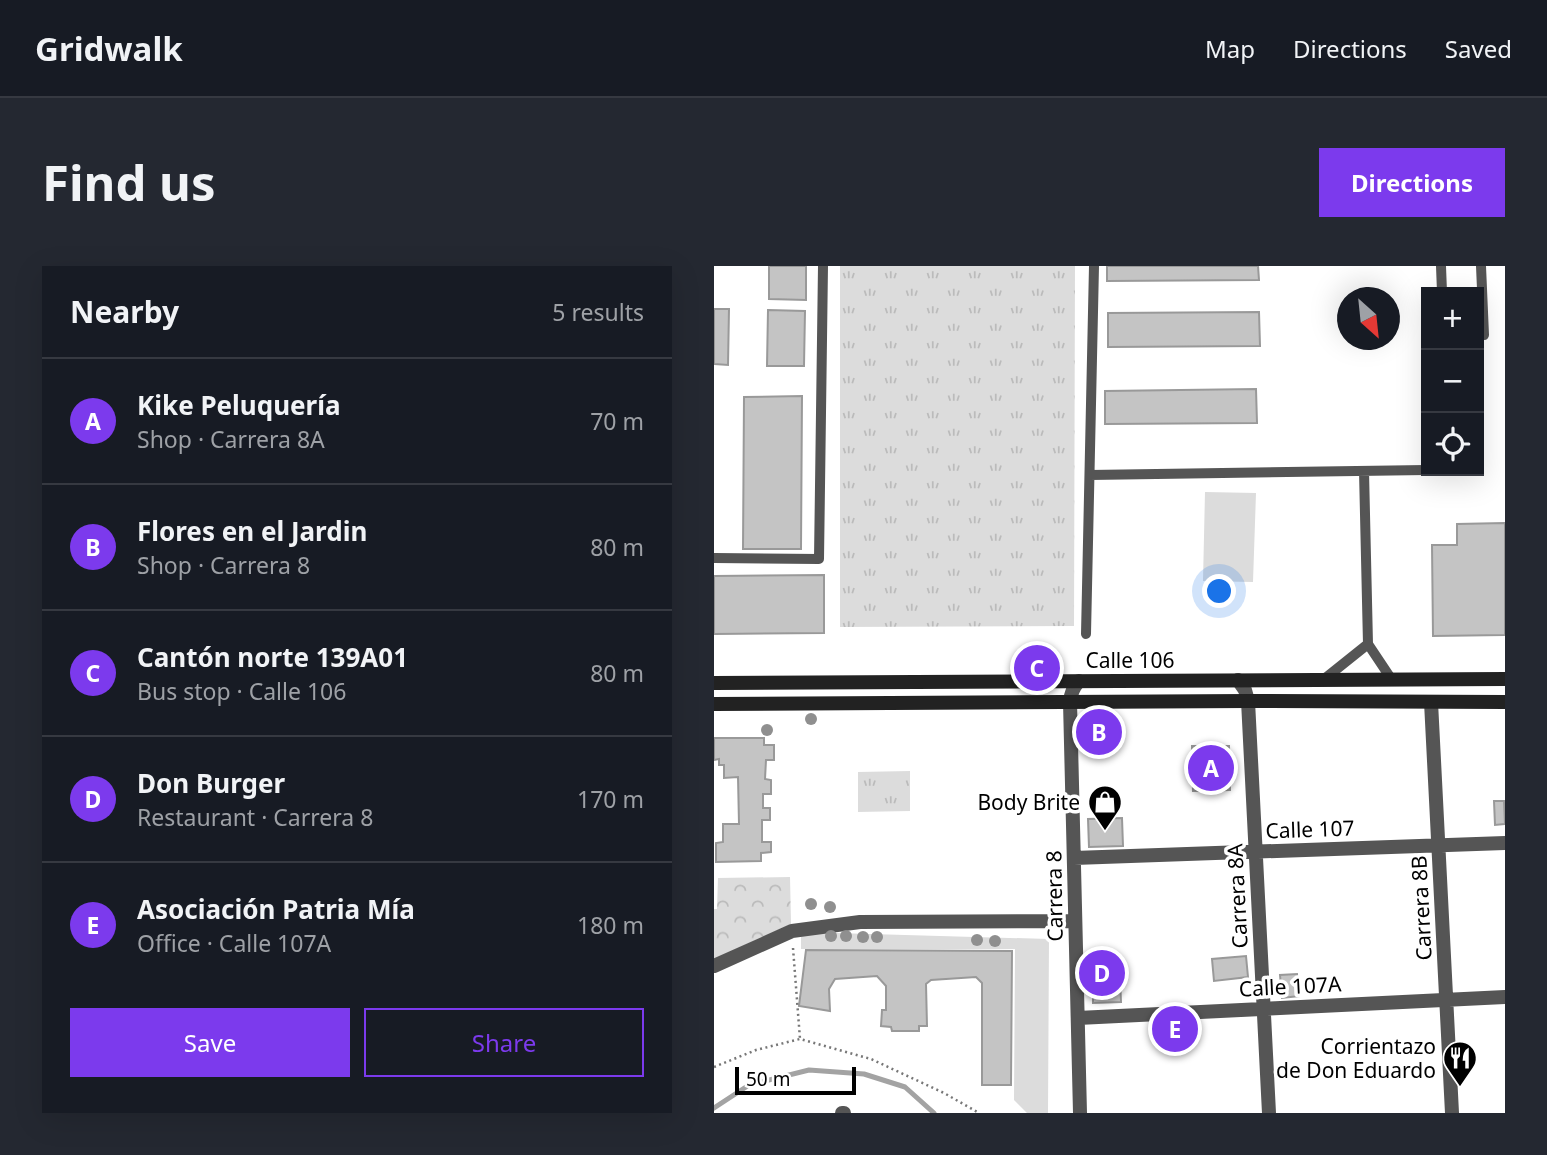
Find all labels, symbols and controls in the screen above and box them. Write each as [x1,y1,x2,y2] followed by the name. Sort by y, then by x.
[35,26,183,71] text: Gridwalk
[1205,32,1255,65] text: Map
[1293,32,1407,65] text: Directions
[1445,32,1512,65] text: Saved
[1319,148,1505,217] button: Directions
[42,149,216,215] text: Find us
[1337,287,1400,350] north arrow
[1421,287,1484,476] map controls
[1421,287,1484,350] button: +
[70,291,179,332] text: Nearby
[552,296,644,328] text: 5 results
[1421,350,1484,413] button: −
[137,387,341,423] text: Kike Peluquería
[85,405,101,437] text: A
[590,405,644,437] text: 70 m
[1421,413,1484,476] button: locate
[137,423,325,455] text: Shop · Carrera 8A
[137,513,367,549] text: Flores en el Jardin
[85,531,101,563] text: B
[590,531,644,563] text: 80 m
[137,549,310,581] text: Shop · Carrera 8
[1202,574,1236,608] your location
[137,639,408,675] text: Cantón norte 139A01
[1014,642,1060,694] pin: C
[1085,646,1175,674] street label: Calle 106
[86,657,100,689] text: C
[590,657,644,689] text: 80 m
[137,675,346,707] text: Bus stop · Calle 106
[1076,706,1122,758] pin: B
[1188,742,1234,794] pin: A
[137,765,285,801] text: Don Burger
[85,783,101,815] text: D
[577,783,644,815] text: 170 m
[1086,783,1124,832] shop icon: Body Brite
[977,788,1080,816] place label: Body Brite
[137,801,373,833] text: Restaurant · Carrera 8
[1265,813,1355,845] street label: Calle 107
[1220,842,1254,949] street label: Carrera 8A
[1039,850,1069,942] street label: Carrera 8
[1404,855,1438,961] street label: Carrera 8B
[137,891,415,927] text: Asociación Patria Mía
[87,909,99,941] text: E
[577,909,644,941] text: 180 m
[137,927,331,959] text: Office · Calle 107A
[1079,947,1125,999] pin: D
[1238,969,1343,1003] street label: Calle 107A
[1152,1003,1198,1055] pin: E
[70,1008,350,1077] button: Save
[364,1008,644,1077] button: Share
[1276,1032,1436,1084] place label: Corrientazo de Don Eduardo
[1441,1039,1479,1088] restaurant icon: Corrientazo de Don Eduardo
[735,1064,856,1096] scale bar
[746,1066,790,1092] text: 50 m

